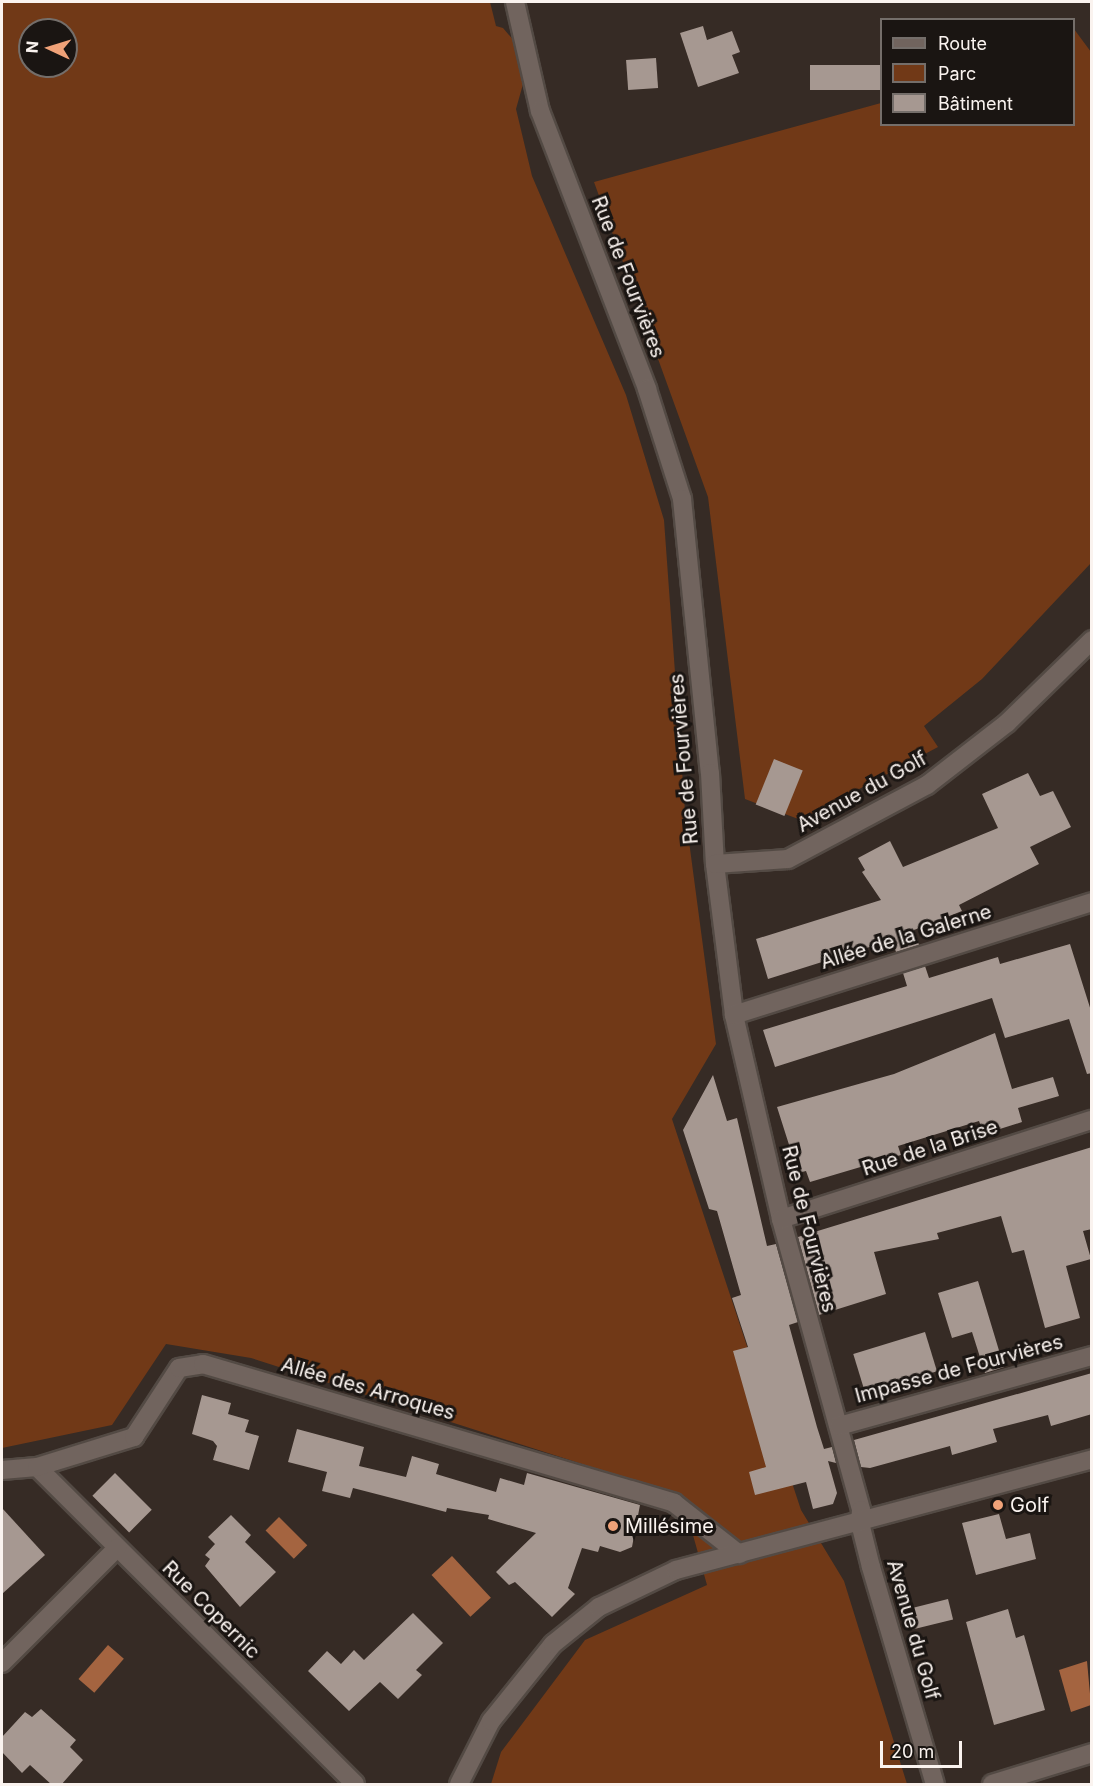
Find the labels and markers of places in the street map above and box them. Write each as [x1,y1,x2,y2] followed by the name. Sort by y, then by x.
[1010,1493,1049,1517] place label: Golf
[991,1498,1005,1512] marker: Golf
[625,1514,714,1538] place label: Millésime
[606,1519,620,1533] marker: Millésime

